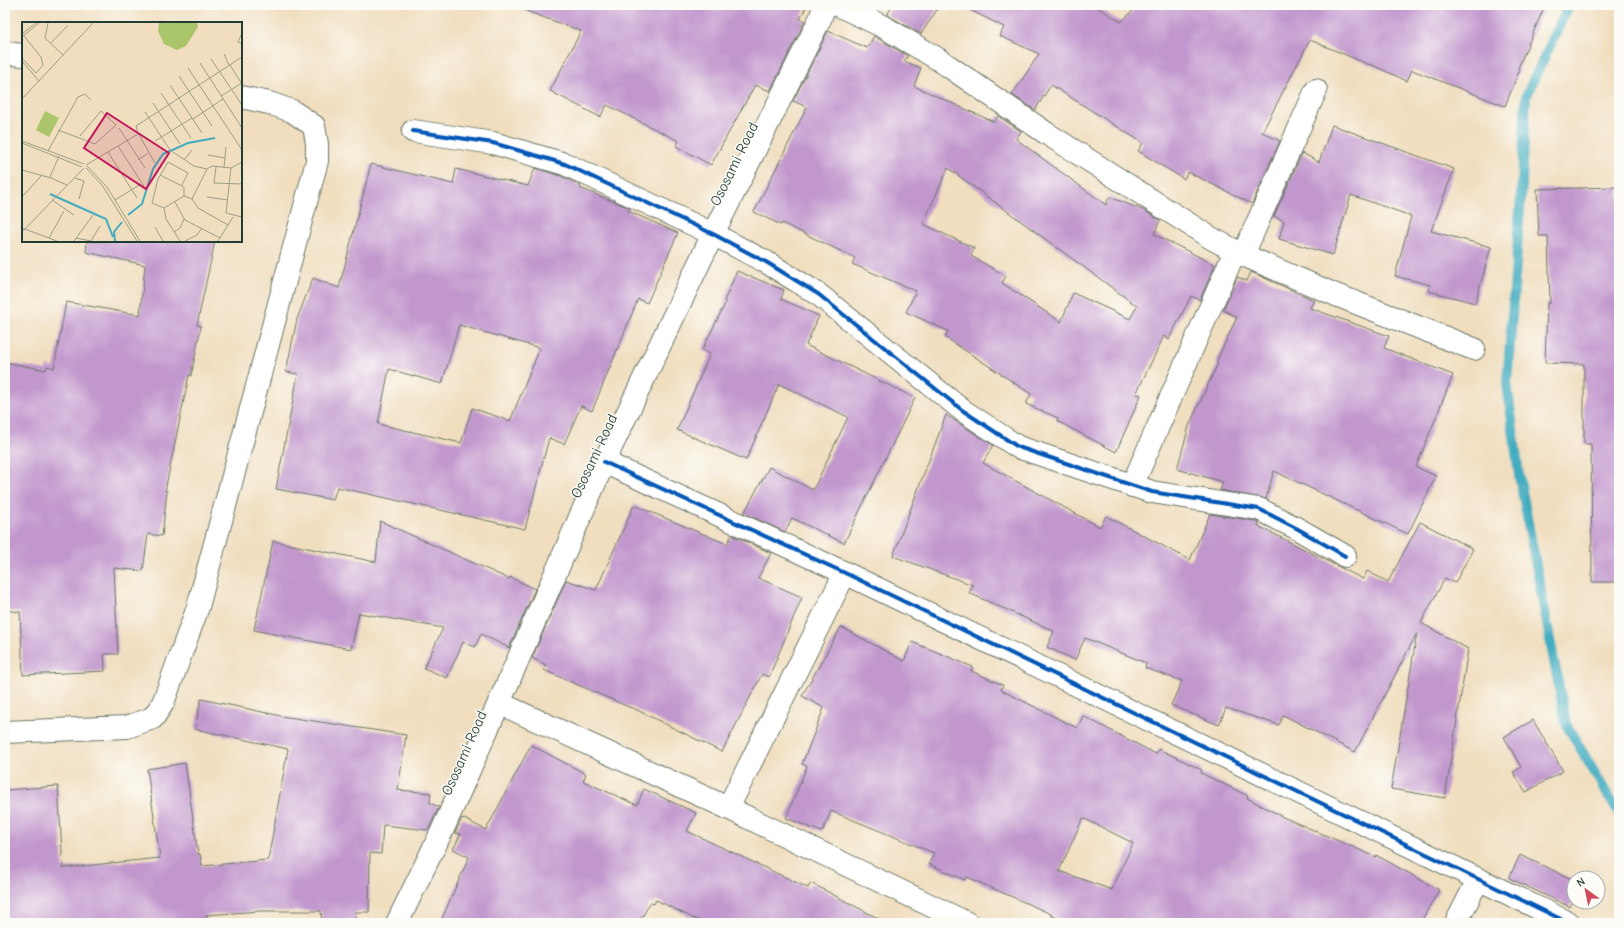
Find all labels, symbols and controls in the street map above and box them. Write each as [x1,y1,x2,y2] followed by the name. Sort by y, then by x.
[22,22,242,242] inset map
[706,119,762,209] street label: Ososami Road
[567,411,621,501] street label: Ososami Road
[437,708,491,798] street label: Ososami Road
[1566,870,1606,910] north arrow
[1574,875,1587,889] text: N

